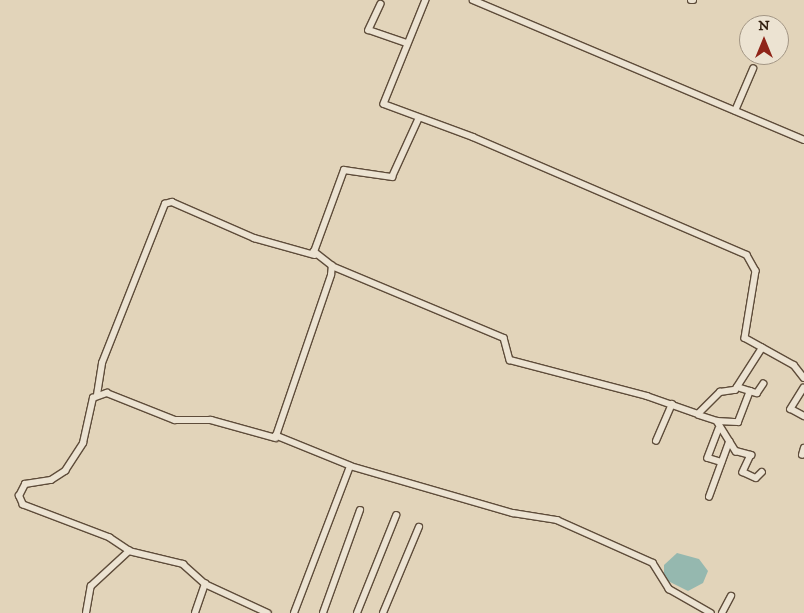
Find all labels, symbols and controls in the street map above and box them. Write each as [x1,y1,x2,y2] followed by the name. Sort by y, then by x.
[739,15,789,65] north arrow
[758,17,770,35] text: N

